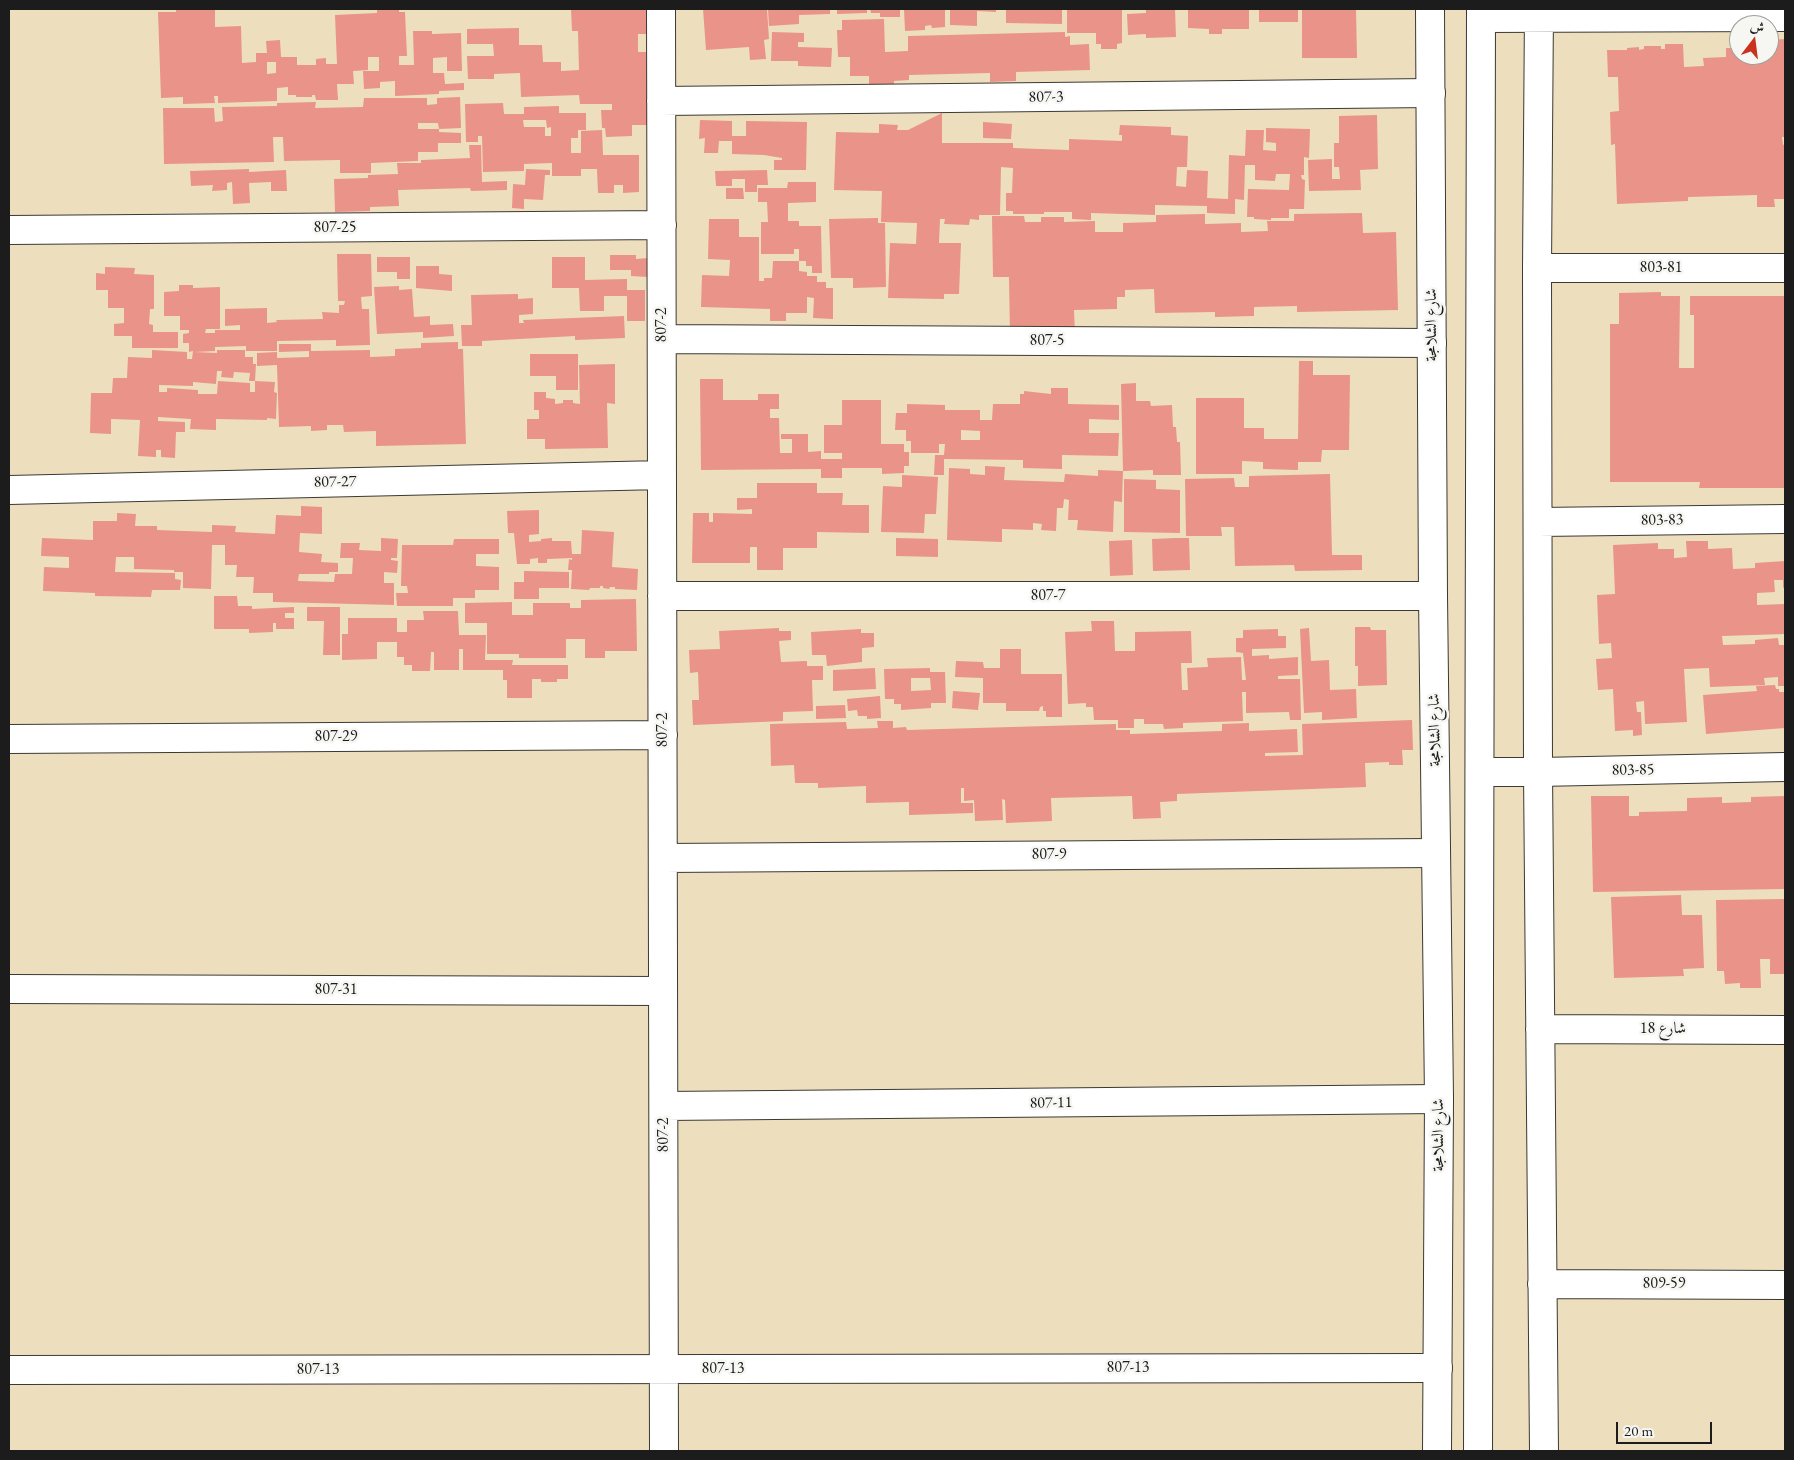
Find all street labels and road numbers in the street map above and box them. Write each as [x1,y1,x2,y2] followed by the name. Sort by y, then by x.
[1028,87,1064,107] street label: 807-3
[314,218,356,238] street label: 807-25
[1640,258,1682,278] street label: 803-81
[1422,288,1442,362] street label: شارع الشلامجة
[652,307,672,343] street label: 807-2
[1029,331,1065,351] street label: 807-5
[313,472,357,492] street label: 807-27
[1640,510,1684,530] street label: 803-83
[1030,586,1066,606] street label: 807-7
[1425,693,1445,767] street label: شارع الشلامجة
[653,712,673,748] street label: 807-2
[315,727,357,747] street label: 807-29
[1611,760,1655,780] street label: 803-85
[1031,845,1067,865] street label: 807-9
[315,980,357,1000] street label: 807-31
[1640,1019,1686,1039] street label: شارع 18
[1029,1093,1073,1113] street label: 807-11
[1429,1098,1449,1172] street label: شارع الشلامجة
[654,1117,674,1153] street label: 807-2
[1643,1274,1685,1294] street label: 809-59
[1107,1358,1149,1378] street label: 807-13
[702,1359,744,1379] street label: 807-13
[297,1360,339,1380] street label: 807-13

